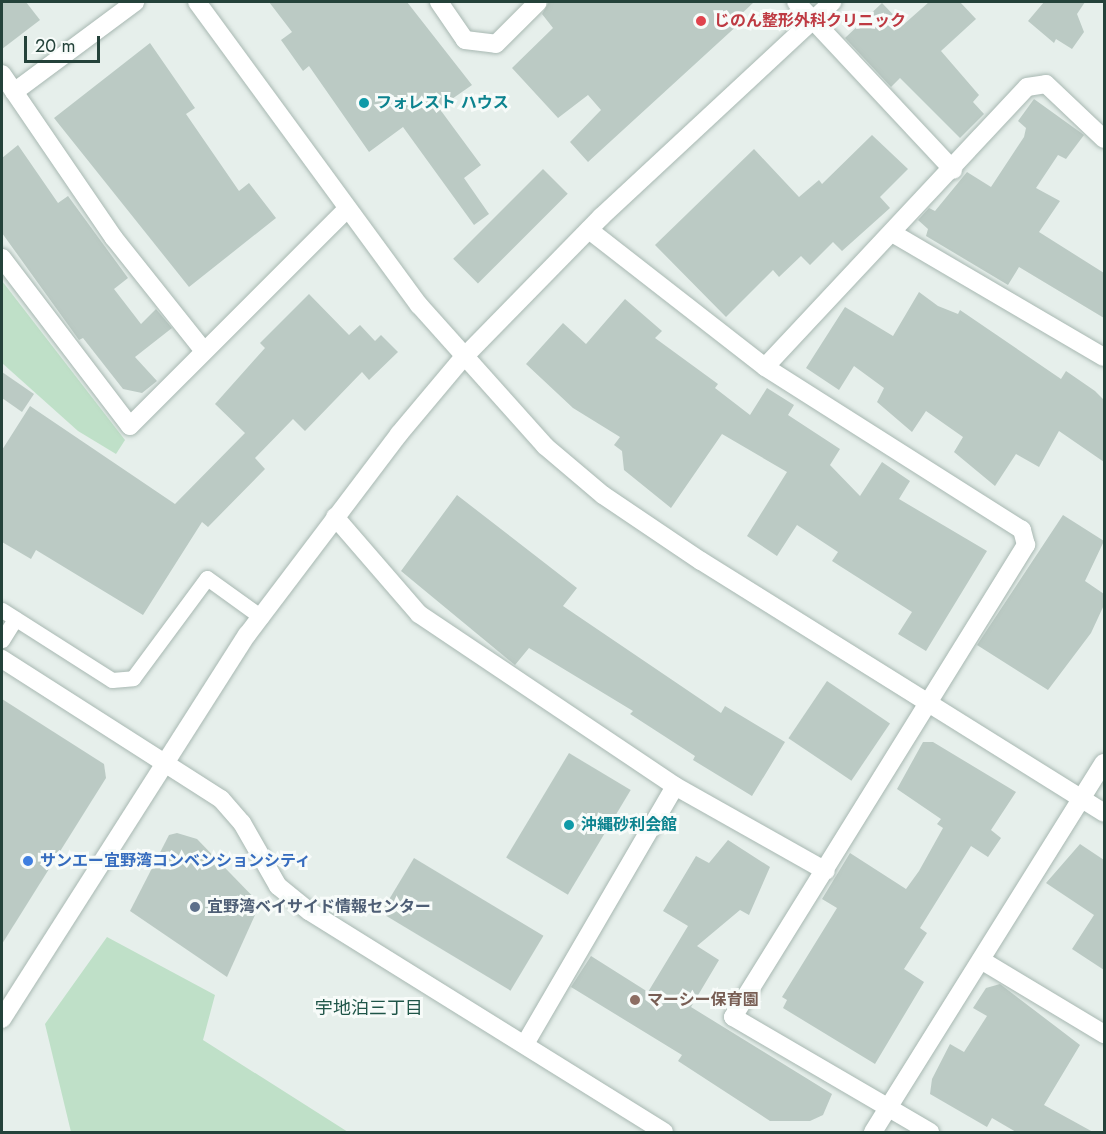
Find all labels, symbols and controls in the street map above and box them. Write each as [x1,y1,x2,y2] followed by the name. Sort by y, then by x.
[714,11,906,31] place label: じのん整形外科クリニック
[692,12,710,30] marker: じのん整形外科クリニック
[27,24,104,62] scale bar
[35,33,75,59] text: 20 m
[376,93,509,113] place label: フォレスト ハウス
[357,96,371,110] marker: フォレスト ハウス
[581,815,677,835] place label: 沖縄砂利会館
[562,818,576,832] marker: 沖縄砂利会館
[40,851,312,871] place label: サンエー宜野湾コンベンションシティ
[21,854,35,868] marker: サンエー宜野湾コンベンションシティ
[207,897,431,917] place label: 宜野湾ベイサイド情報センター
[188,900,202,914] marker: 宜野湾ベイサイド情報センター
[647,990,759,1010] place label: マーシー保育園
[628,993,642,1007] marker: マーシー保育園
[315,997,423,1019] district label: 宇地泊三丁目

